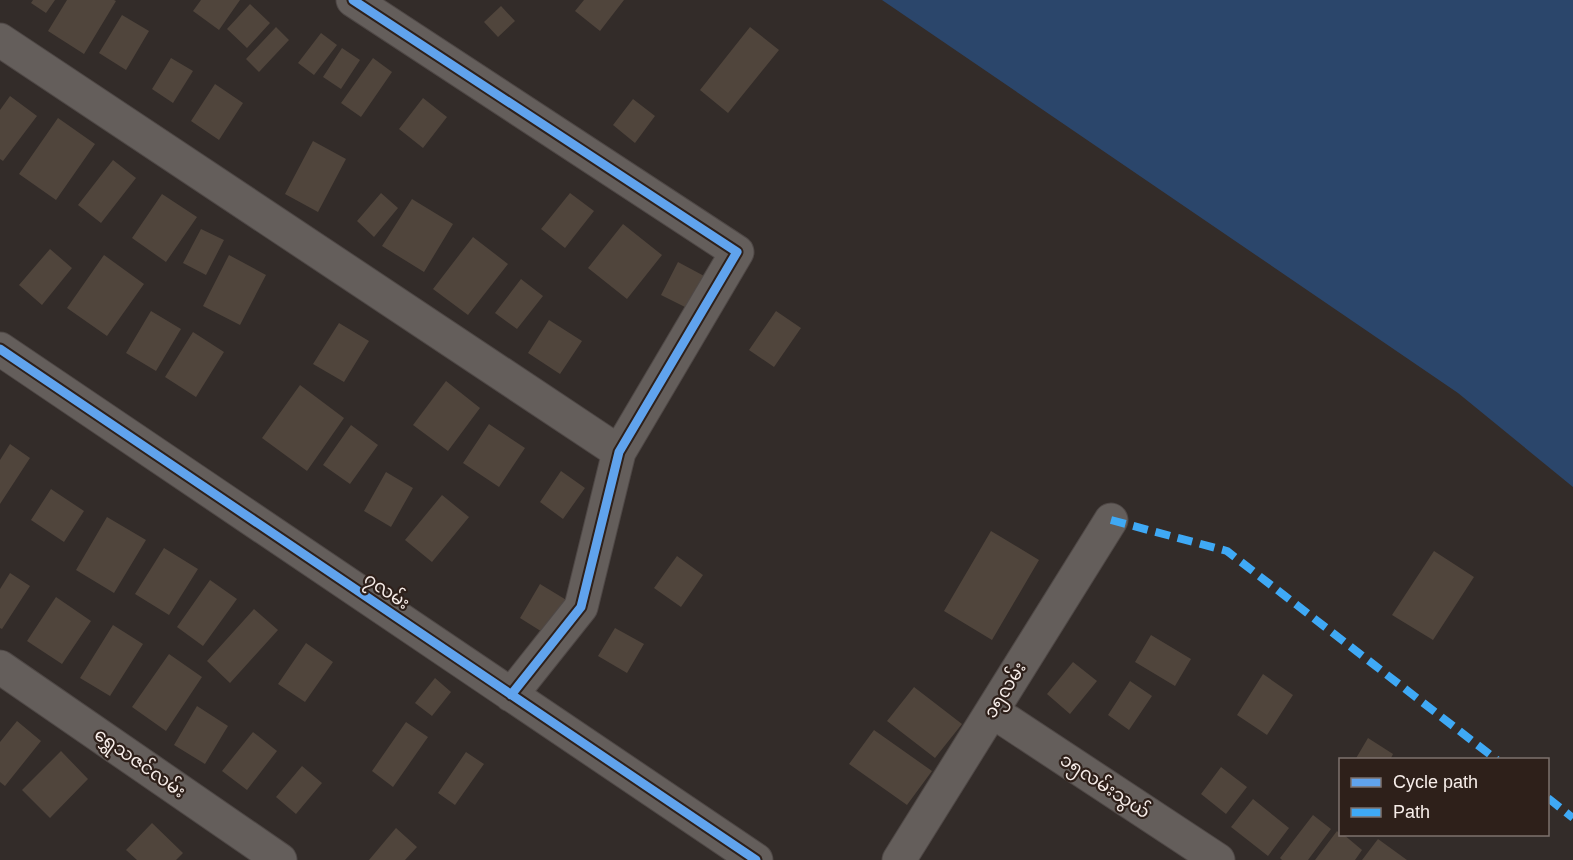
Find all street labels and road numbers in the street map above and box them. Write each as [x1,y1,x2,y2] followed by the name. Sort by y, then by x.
[358,566,415,617] street label: ၇လမ်း
[978,657,1034,724] street label: ၁၅လမ်း
[88,722,191,806] street label: ရွှေသဇင်လမ်း
[1054,747,1155,827] street label: ၁၅လမ်းသွယ်

